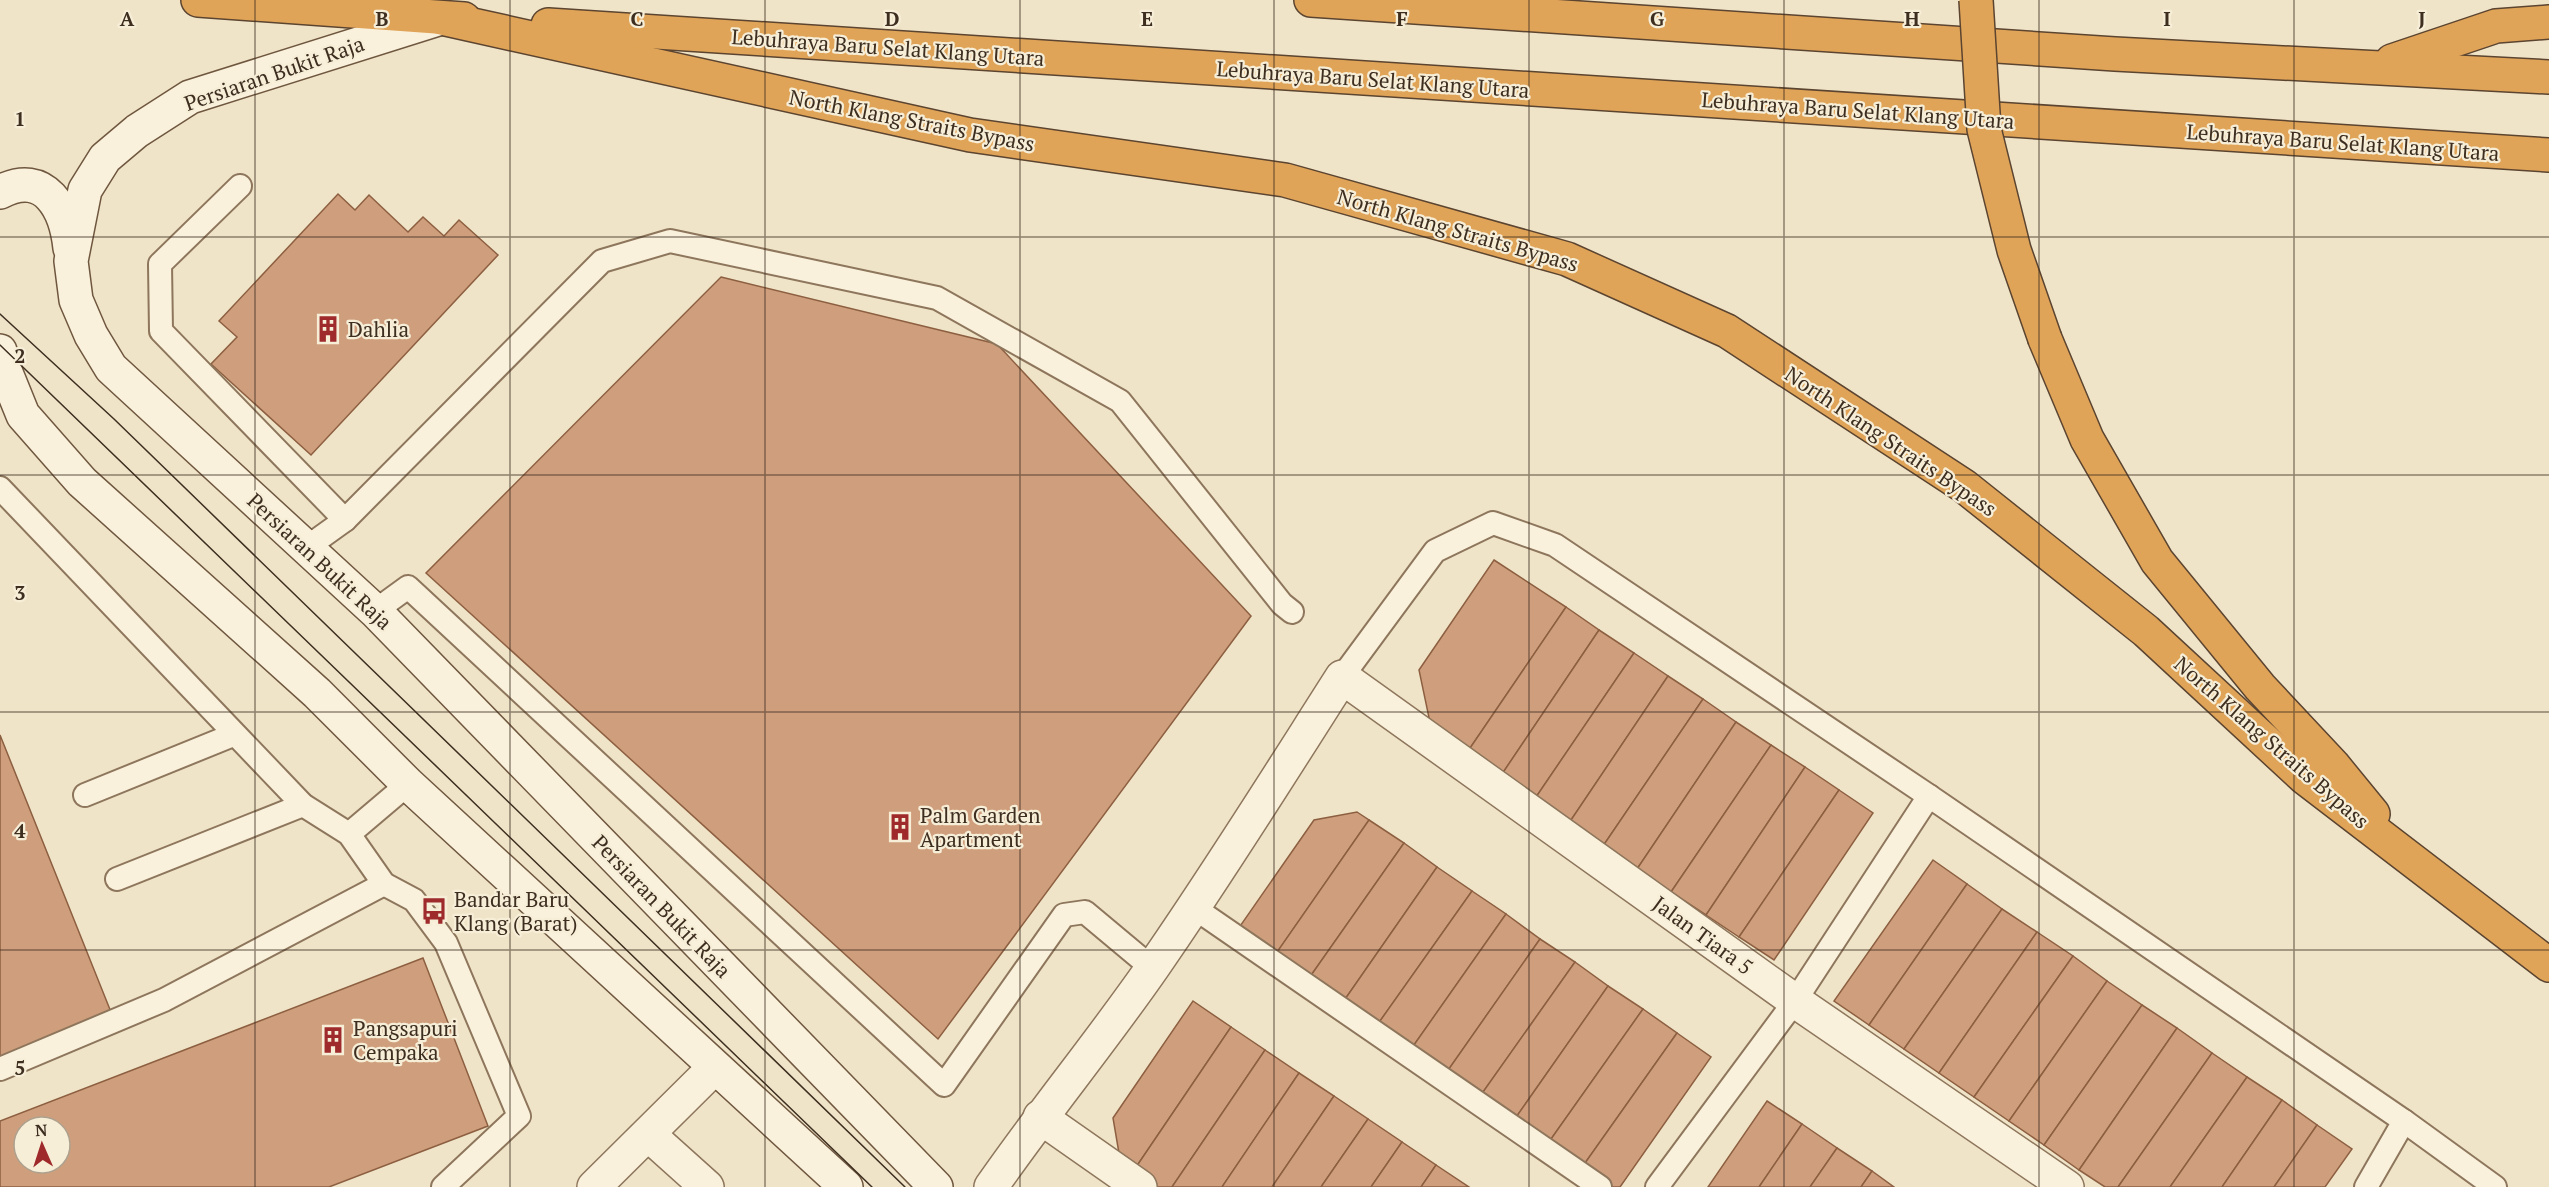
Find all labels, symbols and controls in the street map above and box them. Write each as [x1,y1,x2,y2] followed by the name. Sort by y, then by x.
[120,5,135,32] text: A
[376,5,389,32] text: B
[630,5,644,32] text: C
[885,5,899,32] text: D
[1141,5,1153,32] text: E
[1396,5,1408,32] text: F
[1650,5,1664,32] text: G
[1904,5,1920,32] text: H
[2163,5,2171,32] text: I
[2418,5,2426,32] text: J
[731,22,1046,72] street label: Lebuhraya Baru Selat Klang Utara
[180,29,368,117] street label: Persiaran Bukit Raja
[1216,54,1531,104] street label: Lebuhraya Baru Selat Klang Utara
[787,82,1037,158] street label: North Klang Straits Bypass
[1701,85,2016,135] street label: Lebuhraya Baru Selat Klang Utara
[14,105,26,132] text: 1
[2186,117,2501,167] street label: Lebuhraya Baru Selat Klang Utara
[1334,182,1582,278] street label: North Klang Straits Bypass
[313,314,343,344] building icon: Dahlia
[348,315,409,343] place label: Dahlia
[14,342,26,369] text: 2
[1780,360,2002,522] street label: North Klang Straits Bypass
[242,487,399,636] street label: Persiaran Bukit Raja
[14,579,26,606] text: 3
[2169,650,2375,834] street label: North Klang Straits Bypass
[920,801,1041,853] place label: Palm Garden Apartment
[885,812,915,842] building icon: Palm Garden Apartment
[14,817,26,844] text: 4
[586,828,738,984] street label: Persiaran Bukit Raja
[454,885,578,937] place label: Bandar Baru Klang (Barat)
[1647,889,1759,981] street label: Jalan Tiara 5
[419,896,449,926] bus stop icon: Bandar Baru Klang (Barat)
[353,1014,458,1066] place label: Pangsapuri Cempaka
[318,1025,348,1055] building icon: Pangsapuri Cempaka
[14,1054,26,1081] text: 5
[12,1115,72,1175] north arrow
[35,1119,48,1141] text: N

